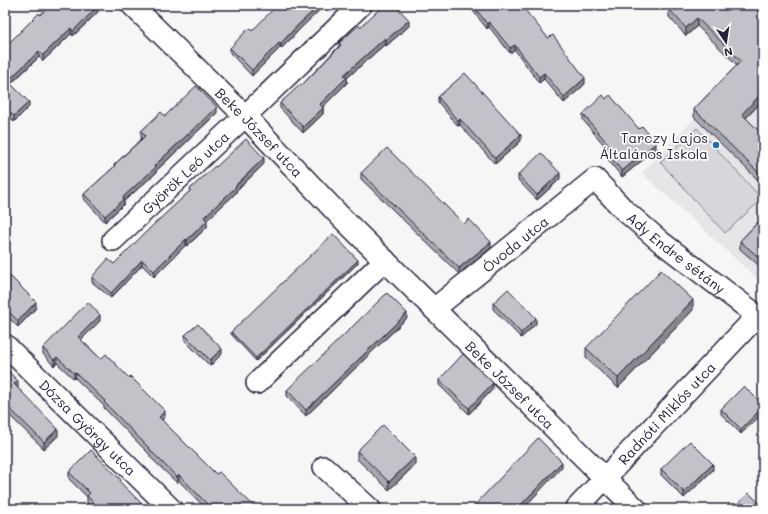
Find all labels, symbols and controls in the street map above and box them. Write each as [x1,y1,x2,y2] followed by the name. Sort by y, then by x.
[706,22,746,62] north arrow
[723,44,734,60] text: N
[212,83,307,181] street label: Beke József utca
[138,127,233,218] street label: Györök Leó utca
[599,128,708,163] place label: Tarczy Lajos Általános Iskola
[711,140,721,150] marker: Tarczy Lajos Általános Iskola
[623,208,730,298] street label: Ady Endre sétány
[478,211,552,276] street label: Óvoda utca
[462,336,559,433] street label: Beke József utca
[613,357,719,468] street label: Radnóti Miklós utca
[35,375,141,480] street label: Dózsa György utca

